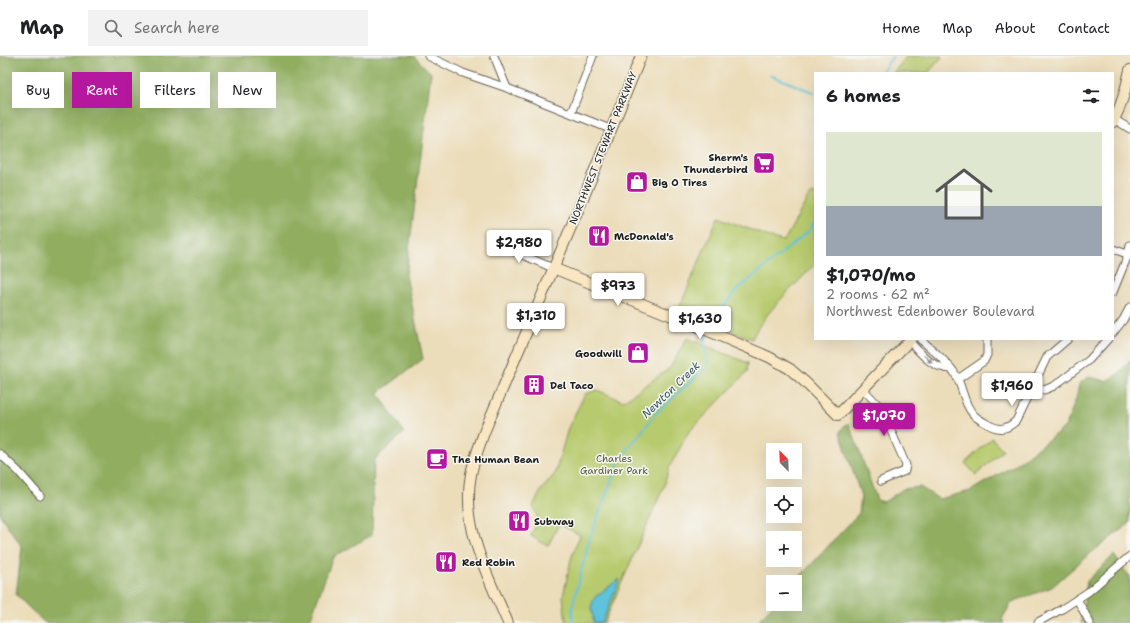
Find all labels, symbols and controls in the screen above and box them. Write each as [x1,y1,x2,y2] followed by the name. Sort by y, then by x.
[88,10,368,46] search box
[20,15,64,40] text: Map
[102,17,124,39] icon: search
[134,18,220,38] text: Search here
[882,19,921,37] text: Home
[943,19,973,37] text: Map
[995,19,1036,37] text: About
[1058,19,1110,37] text: Contact
[566,70,640,226] street label: NORTHWEST STEWART PARKWAY
[12,72,64,108] chip: Buy
[72,72,132,108] chip: Rent
[140,72,210,108] chip: Filters
[218,72,276,108] chip: New
[826,85,901,107] text: 6 homes
[1080,85,1102,107] icon: filters
[751,150,777,176] supermarket icon: Sherm's Thunderbird
[683,151,748,176] place label: Sherm's Thunderbird
[928,158,1000,230] icon: home
[624,169,650,195] shop icon: Big O Tires
[652,176,707,189] place label: Big O Tires
[586,223,612,249] restaurant icon: McDonald's
[486,230,552,264] pin: $2,980
[614,230,674,243] place label: McDonald's
[496,234,542,251] text: $2,980
[826,264,916,286] text: $1,070/mo
[594,273,642,307] pin: $973
[600,277,636,294] text: $973
[826,286,930,303] text: 2 rooms · 62 m²
[503,303,569,337] pin: $1,310
[826,303,1035,320] text: Northwest Edenbower Boulevard
[667,306,733,340] pin: $1,630
[516,307,556,324] text: $1,310
[678,310,722,327] text: $1,630
[625,340,651,366] shop icon: Goodwill
[575,347,623,360] place label: Goodwill
[923,354,933,364] one-way arrow
[639,358,704,422] water label: Newton Creek
[521,372,547,398] building icon: Del Taco
[979,373,1045,407] pin: $1,960
[991,377,1033,394] text: $1,960
[550,379,594,392] place label: Del Taco
[851,403,917,437] pin: $1,070
[862,407,906,424] text: $1,070
[766,443,802,479] north arrow
[766,443,802,611] map controls
[424,446,450,472] cafe icon: The Human Bean
[580,452,648,477] park label: Charles Gardiner Park
[452,453,540,466] place label: The Human Bean
[766,487,802,523] button: locate
[506,508,532,534] restaurant icon: Subway
[534,515,574,528] place label: Subway
[766,531,802,567] button: +
[433,549,459,575] restaurant icon: Red Robin
[462,556,515,569] place label: Red Robin
[766,575,802,611] button: −

